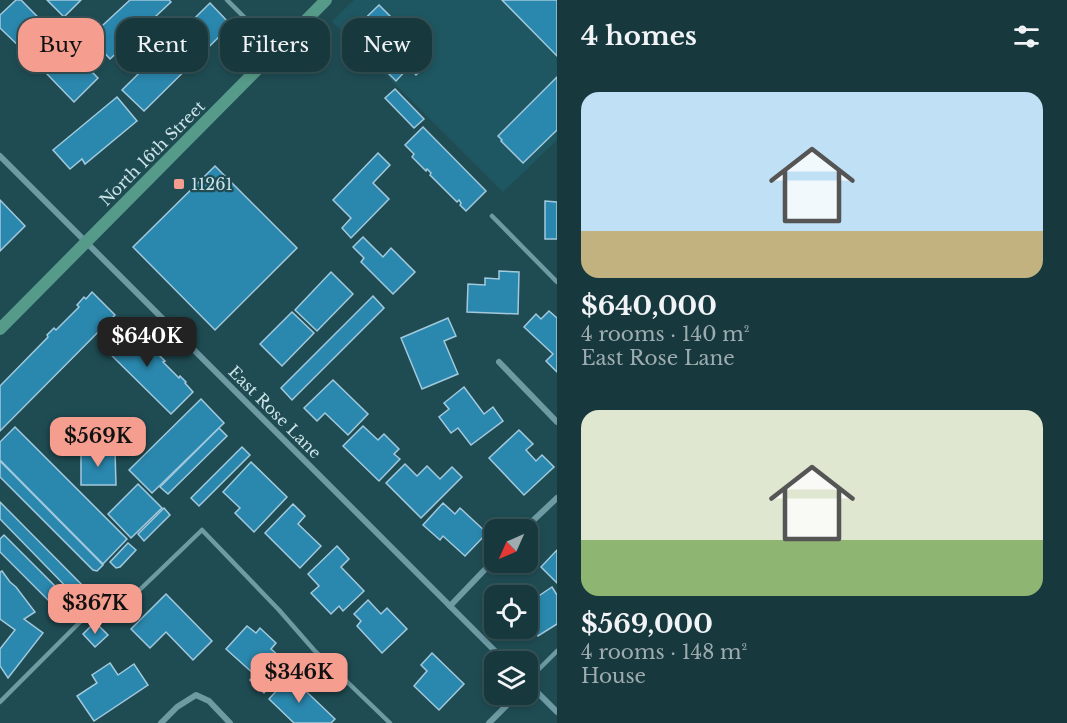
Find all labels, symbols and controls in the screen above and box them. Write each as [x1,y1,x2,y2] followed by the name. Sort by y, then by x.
[18,18,104,72] chip: Buy
[116,18,208,72] chip: Rent
[220,18,330,72] chip: Filters
[342,18,432,72] chip: New
[581,20,697,52] text: 4 homes
[1010,20,1043,53] icon: filters
[95,96,209,210] street label: North 16th Street
[758,131,866,239] icon: home
[191,174,233,194] place label: 11261
[172,177,186,191] marker: 11261
[581,290,717,322] text: $640,000
[105,317,189,368] pin: $640K
[581,322,749,346] text: 4 rooms · 140 m²
[111,324,183,348] text: $640K
[581,346,735,370] text: East Rose Lane
[224,361,326,463] street label: East Rose Lane
[56,417,140,468] pin: $569K
[64,424,132,448] text: $569K
[758,449,866,557] icon: home
[484,519,538,573] north arrow
[484,519,538,705] map controls
[53,584,137,635] pin: $367K
[484,585,538,639] button: locate
[62,591,128,615] text: $367K
[581,608,713,640] text: $569,000
[581,640,747,664] text: 4 rooms · 148 m²
[484,651,538,705] button: layers
[257,653,341,704] pin: $346K
[265,660,333,684] text: $346K
[581,664,646,688] text: House

